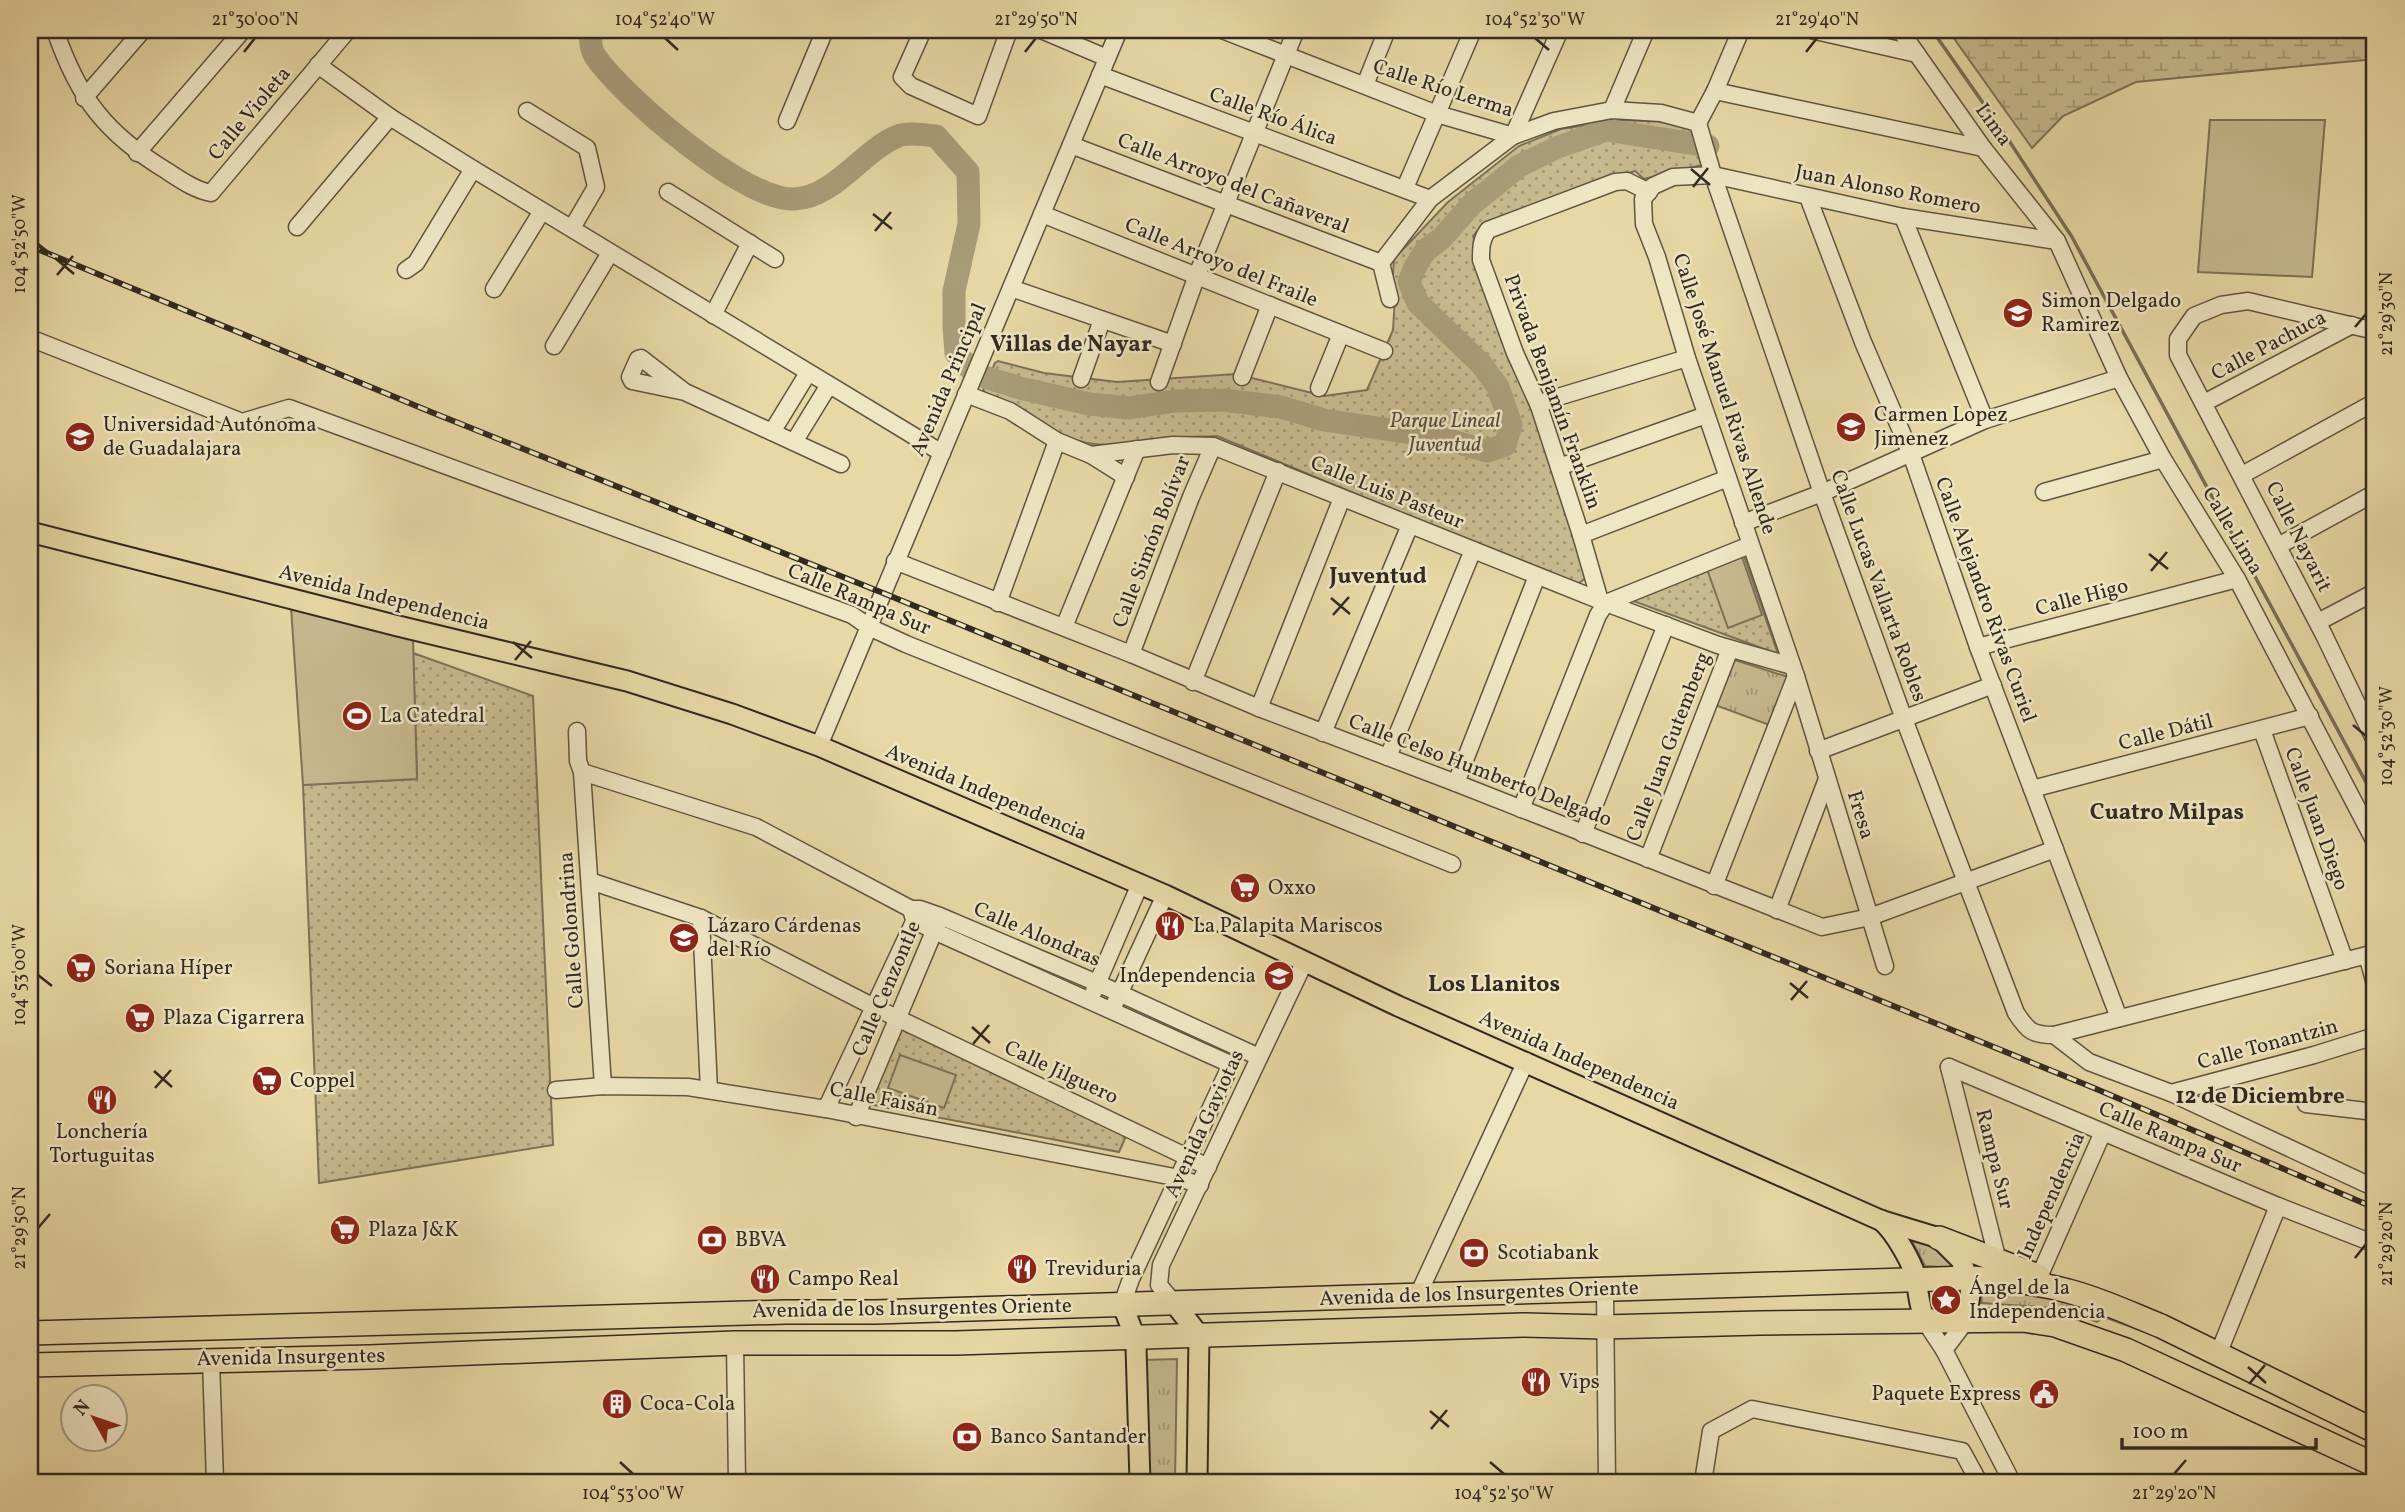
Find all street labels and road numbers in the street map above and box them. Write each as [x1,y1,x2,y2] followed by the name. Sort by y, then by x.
[1369,53,1517,125] street label: Calle Río Lerma
[202,61,298,167] street label: Calle Violeta
[1205,80,1341,154] street label: Calle Río Álica
[1967,97,2019,153] street label: Lima
[1113,126,1353,242] street label: Calle Arroyo del Cañaveral
[1793,158,1983,222] street label: Juan Alonso Romero
[1120,211,1322,315] street label: Calle Arroyo del Fraile
[1665,250,1783,538] street label: Calle José Manuel Rivas Allende
[1496,270,1608,514] street label: Privada Benjamín Franklin
[904,299,994,461] street label: Avenida Principal
[2206,303,2332,389] street label: Calle Pachuca
[1306,449,1468,537] street label: Calle Luis Pasteur
[1106,452,1198,632] street label: Calle Simón Bolívar
[1822,466,1934,706] street label: Calle Lucas Vallarta Robles
[1927,473,2043,727] street label: Calle Alejandro Rivas Curiel
[2258,477,2338,597] street label: Calle Nayarit
[2194,482,2270,580] street label: Calle Lima
[783,557,935,643] street label: Calle Rampa Sur
[275,558,493,638] street label: Avenida Independencia
[2032,572,2132,624] street label: Calle Higo
[1620,648,1718,846] street label: Calle Juan Gutemberg
[1344,707,1616,835] street label: Calle Celso Humberto Delgado
[2116,707,2216,759] street label: Calle Dátil
[881,737,1091,849] street label: Avenida Independencia
[2277,743,2355,895] street label: Calle Juan Diego
[1839,787,1881,843] street label: Fresa
[552,851,592,1009] street label: Calle Golondrina
[969,895,1105,975] street label: Calle Alondras
[845,917,929,1061] street label: Calle Cenzontle
[1474,1004,1684,1118] street label: Avenida Independencia
[2194,1012,2342,1078] street label: Calle Tonantzin
[999,1034,1123,1112] street label: Calle Jilguero
[1158,1045,1252,1203] street label: Avenida Gaviotas
[827,1075,941,1125] street label: Calle Faisán
[2094,1095,2246,1181] street label: Calle Rampa Sur
[1968,1106,2020,1212] street label: Rampa Sur
[2011,1128,2093,1264] street label: Independencia
[1319,1274,1639,1314] street label: Avenida de los Insurgentes Oriente
[752,1292,1072,1326] street label: Avenida de los Insurgentes Oriente
[196,1342,386,1374] street label: Avenida Insurgentes

